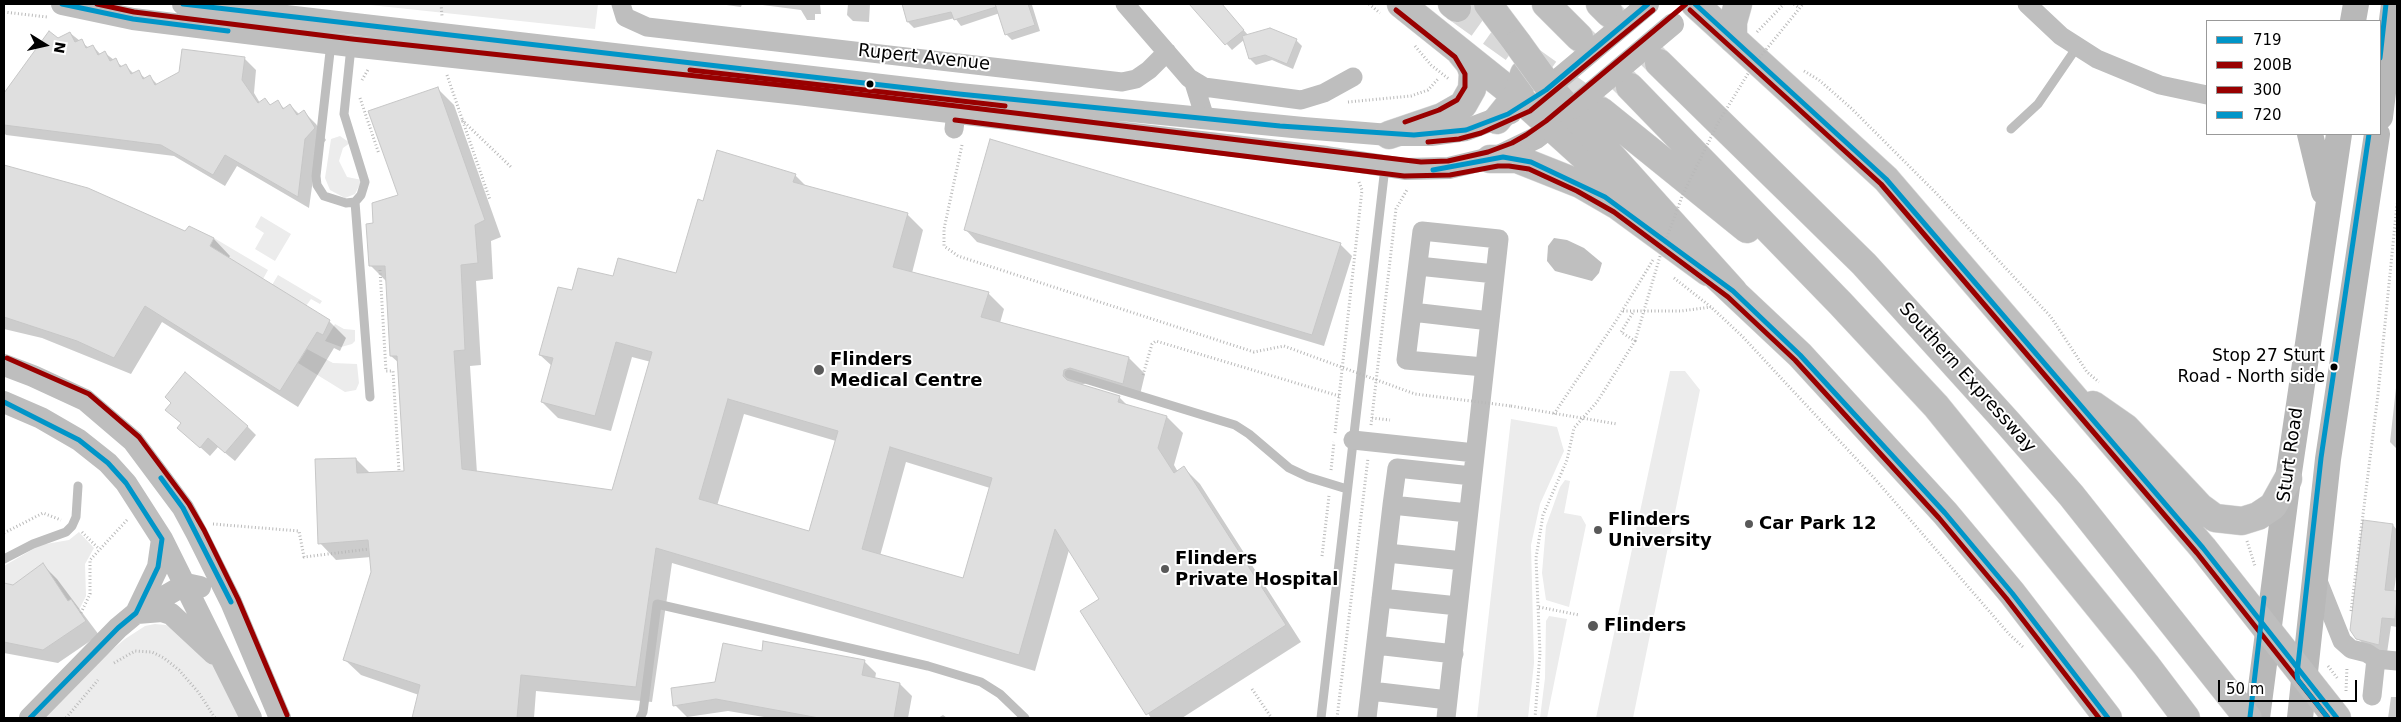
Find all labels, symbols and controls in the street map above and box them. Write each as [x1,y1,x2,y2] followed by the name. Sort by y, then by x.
[20,20,70,70] north arrow
[2206,20,2381,135] legend
[2253,31,2282,49] text: 719
[51,40,69,55] text: N
[857,40,991,76] street label: Rupert Avenue
[2253,56,2292,74] text: 200B
[865,79,875,89] unlabelled marker
[2253,81,2282,99] text: 300
[2253,106,2282,124] text: 720
[1894,299,2040,457] street label: Southern Expressway
[2178,347,2325,387] place label: Stop 27 Sturt Road - North side
[830,349,982,392] place label: Flinders Medical Centre
[2329,362,2339,372] marker: Stop 27 Sturt Road - North side
[812,363,826,377] marker: Flinders Medical Centre
[2274,406,2308,504] street label: Sturt Road
[1608,509,1712,552] place label: Flinders University
[1759,513,1877,535] place label: Car Park 12
[1743,518,1755,530] marker: Car Park 12
[1592,524,1604,536] marker: Flinders University
[1175,548,1338,590] place label: Flinders Private Hospital
[1159,563,1171,575] marker: Flinders Private Hospital
[1604,615,1686,637] place label: Flinders
[1586,619,1600,633] marker: Flinders
[2221,670,2360,702] scale bar
[2226,680,2264,698] text: 50 m

